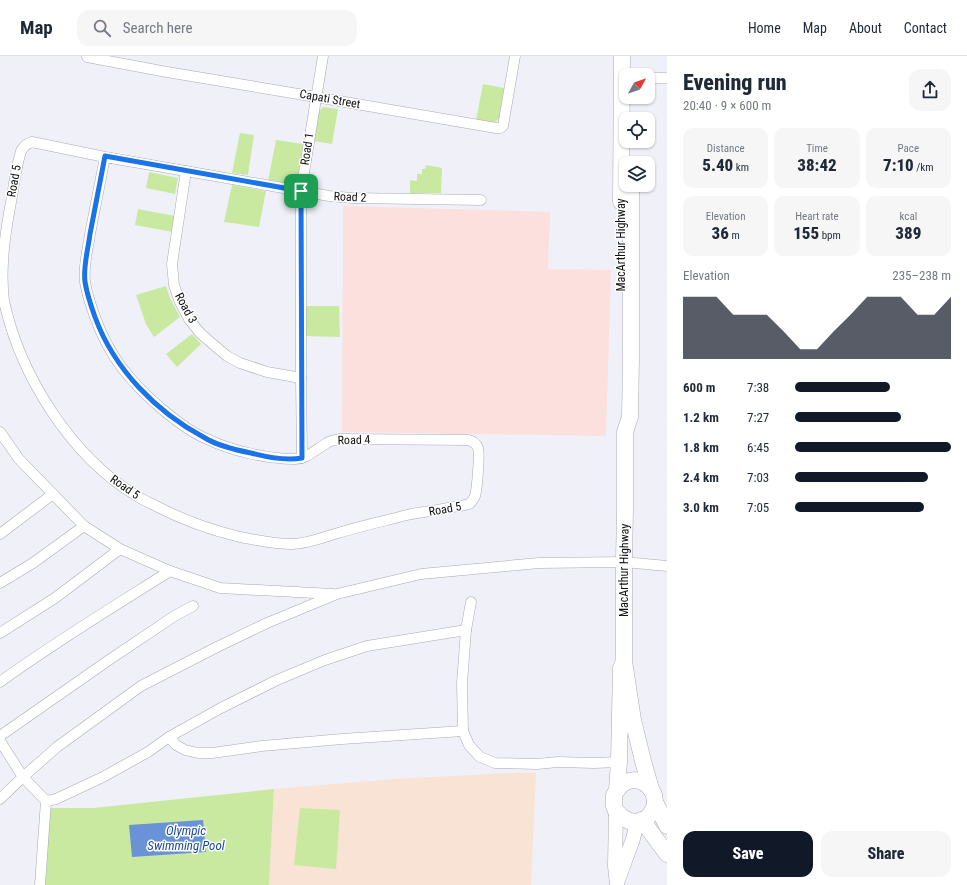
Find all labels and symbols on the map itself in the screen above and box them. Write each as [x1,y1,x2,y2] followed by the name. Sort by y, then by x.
[619,68,655,104] north arrow
[299,87,362,111] street label: Capati Street
[298,132,316,166] street label: Road 1
[4,164,24,198] street label: Road 5
[284,174,318,208] pin
[333,189,367,205] street label: Road 2
[614,198,628,292] street label: MacArthur Highway
[172,290,200,326] street label: Road 3
[337,432,371,448] street label: Road 4
[108,472,142,502] street label: Road 5
[428,499,462,519] street label: Road 5
[617,524,632,617] street label: MacArthur Highway
[147,823,226,853] water label: Olympic Swimming Pool

